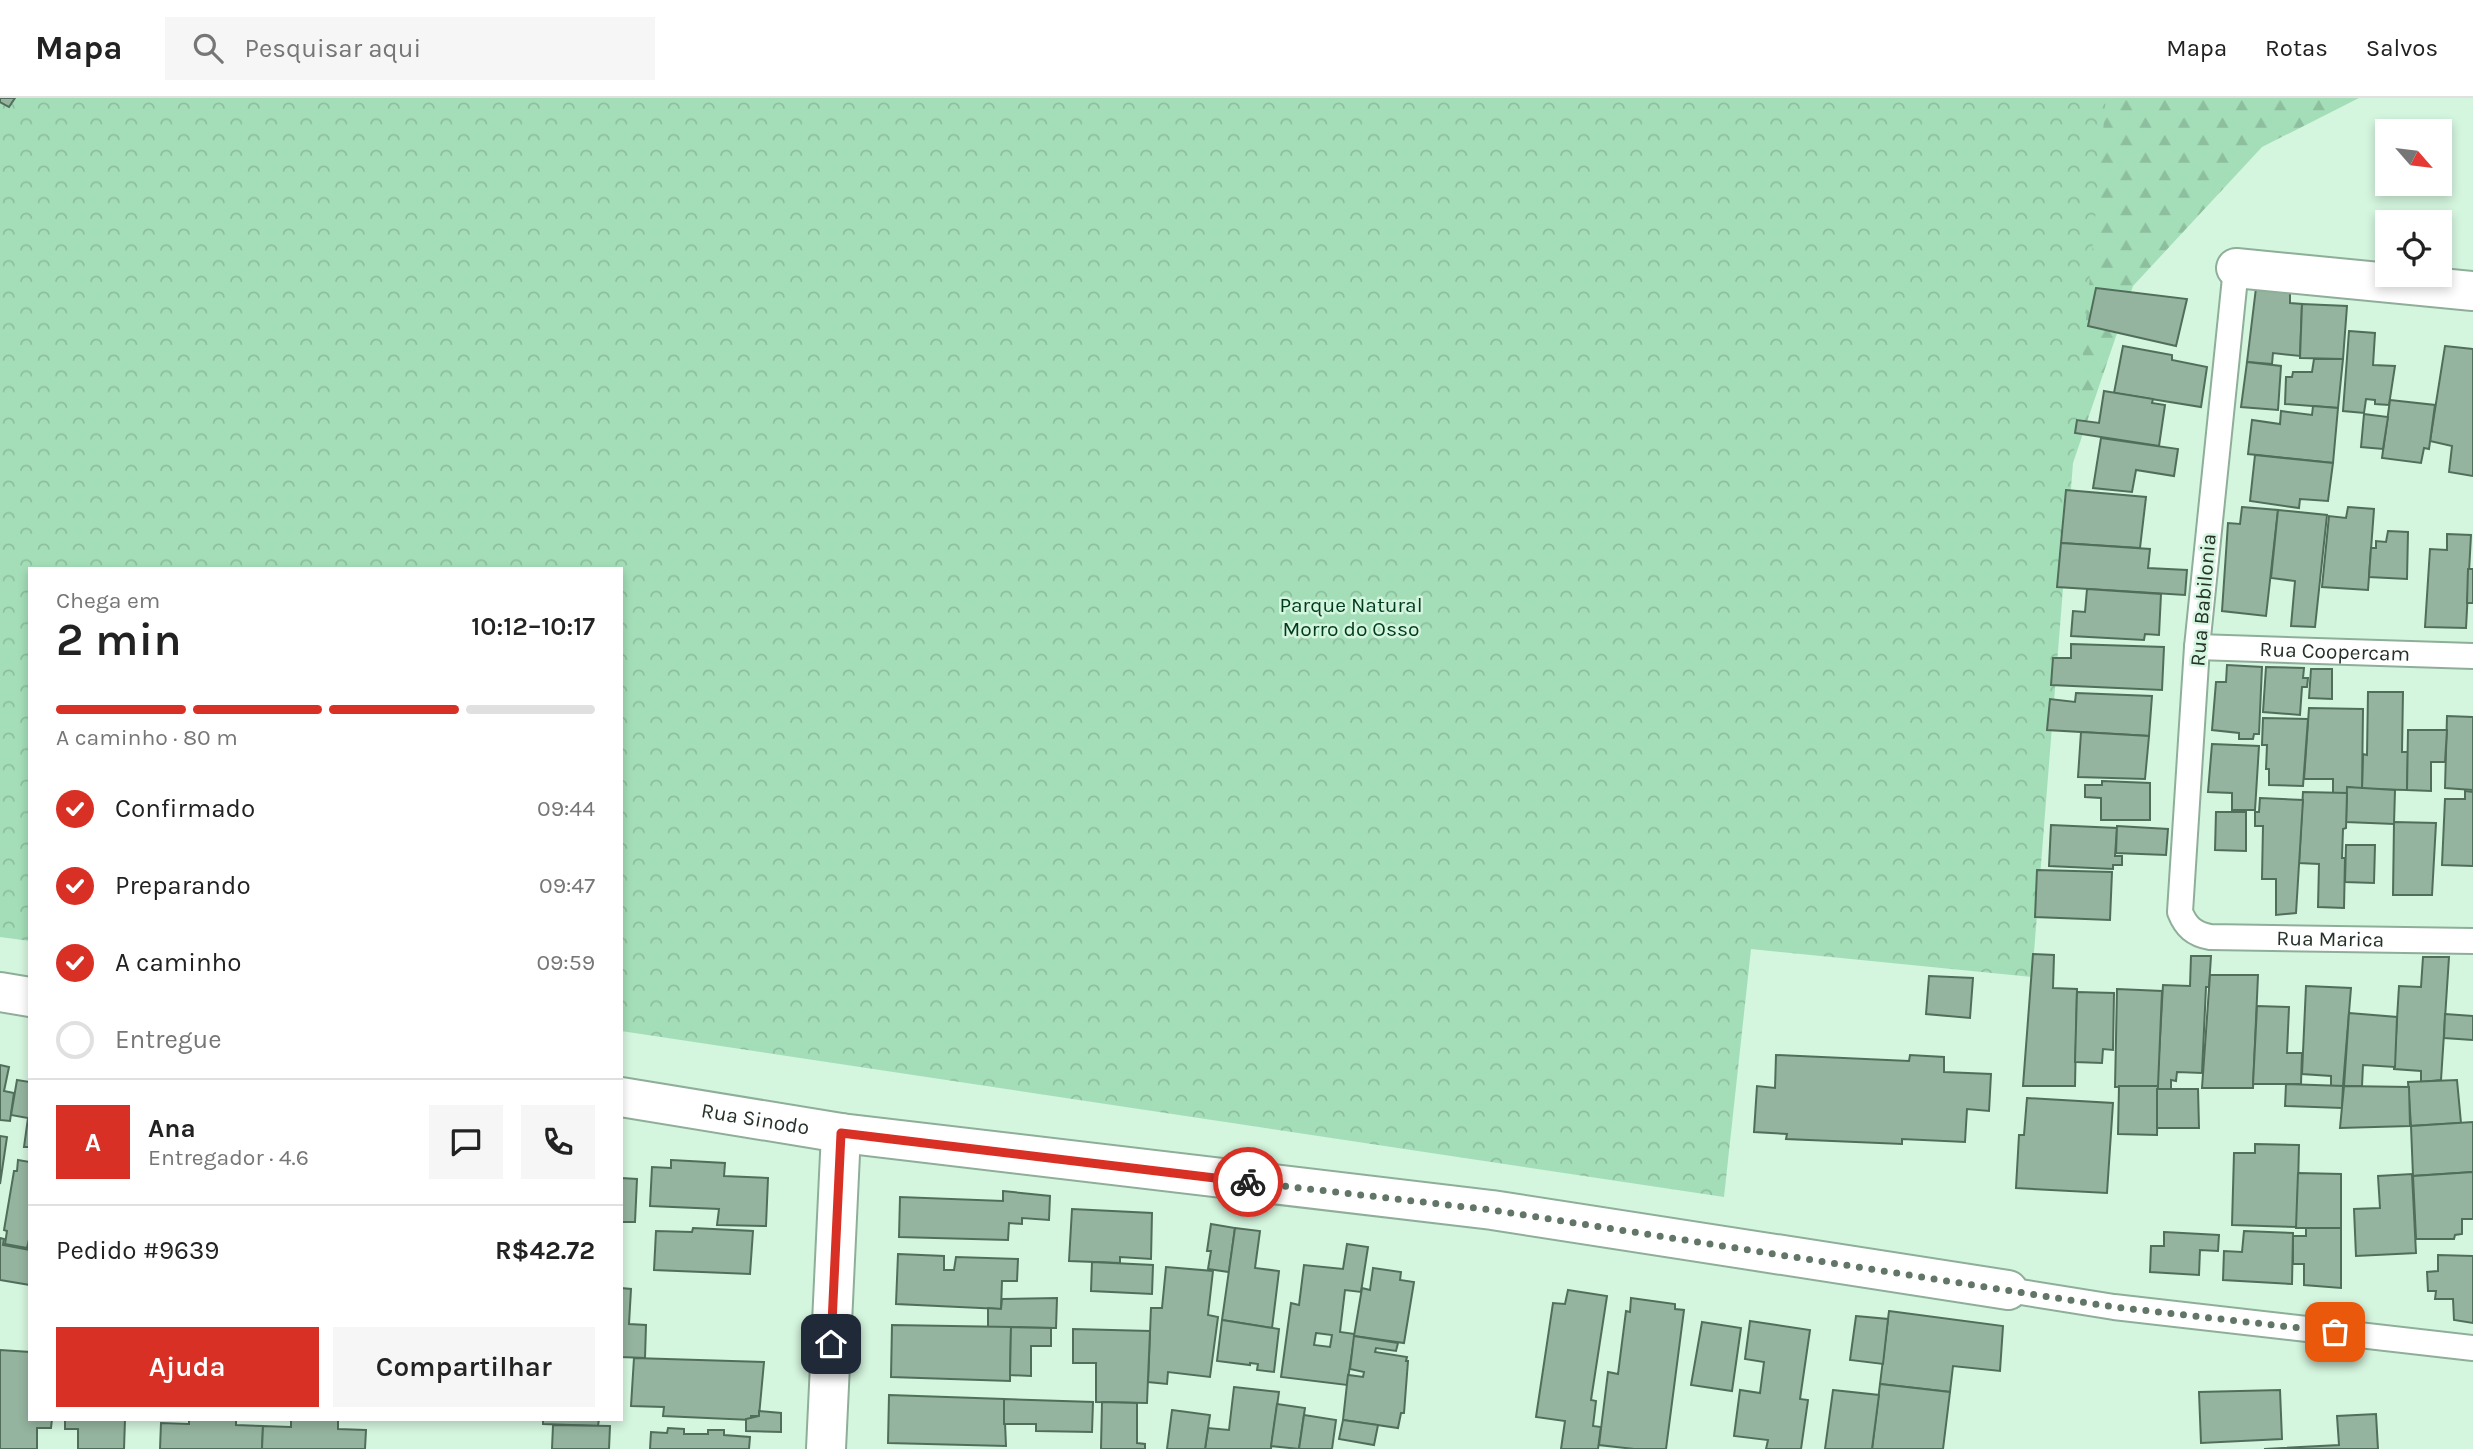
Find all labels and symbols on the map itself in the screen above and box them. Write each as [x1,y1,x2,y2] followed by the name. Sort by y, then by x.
[2375,119,2452,196] north arrow
[2185,533,2221,667] street label: Rua Babilonia
[1279,593,1423,641] park label: Parque Natural Morro do Osso
[2259,637,2411,666] street label: Rua Coopercam
[2276,926,2384,952] street label: Rua Marica
[699,1098,811,1140] street label: Rua Sinodo
[1213,1147,1283,1217] courier
[2305,1302,2365,1362] pin
[801,1314,861,1374] pin

